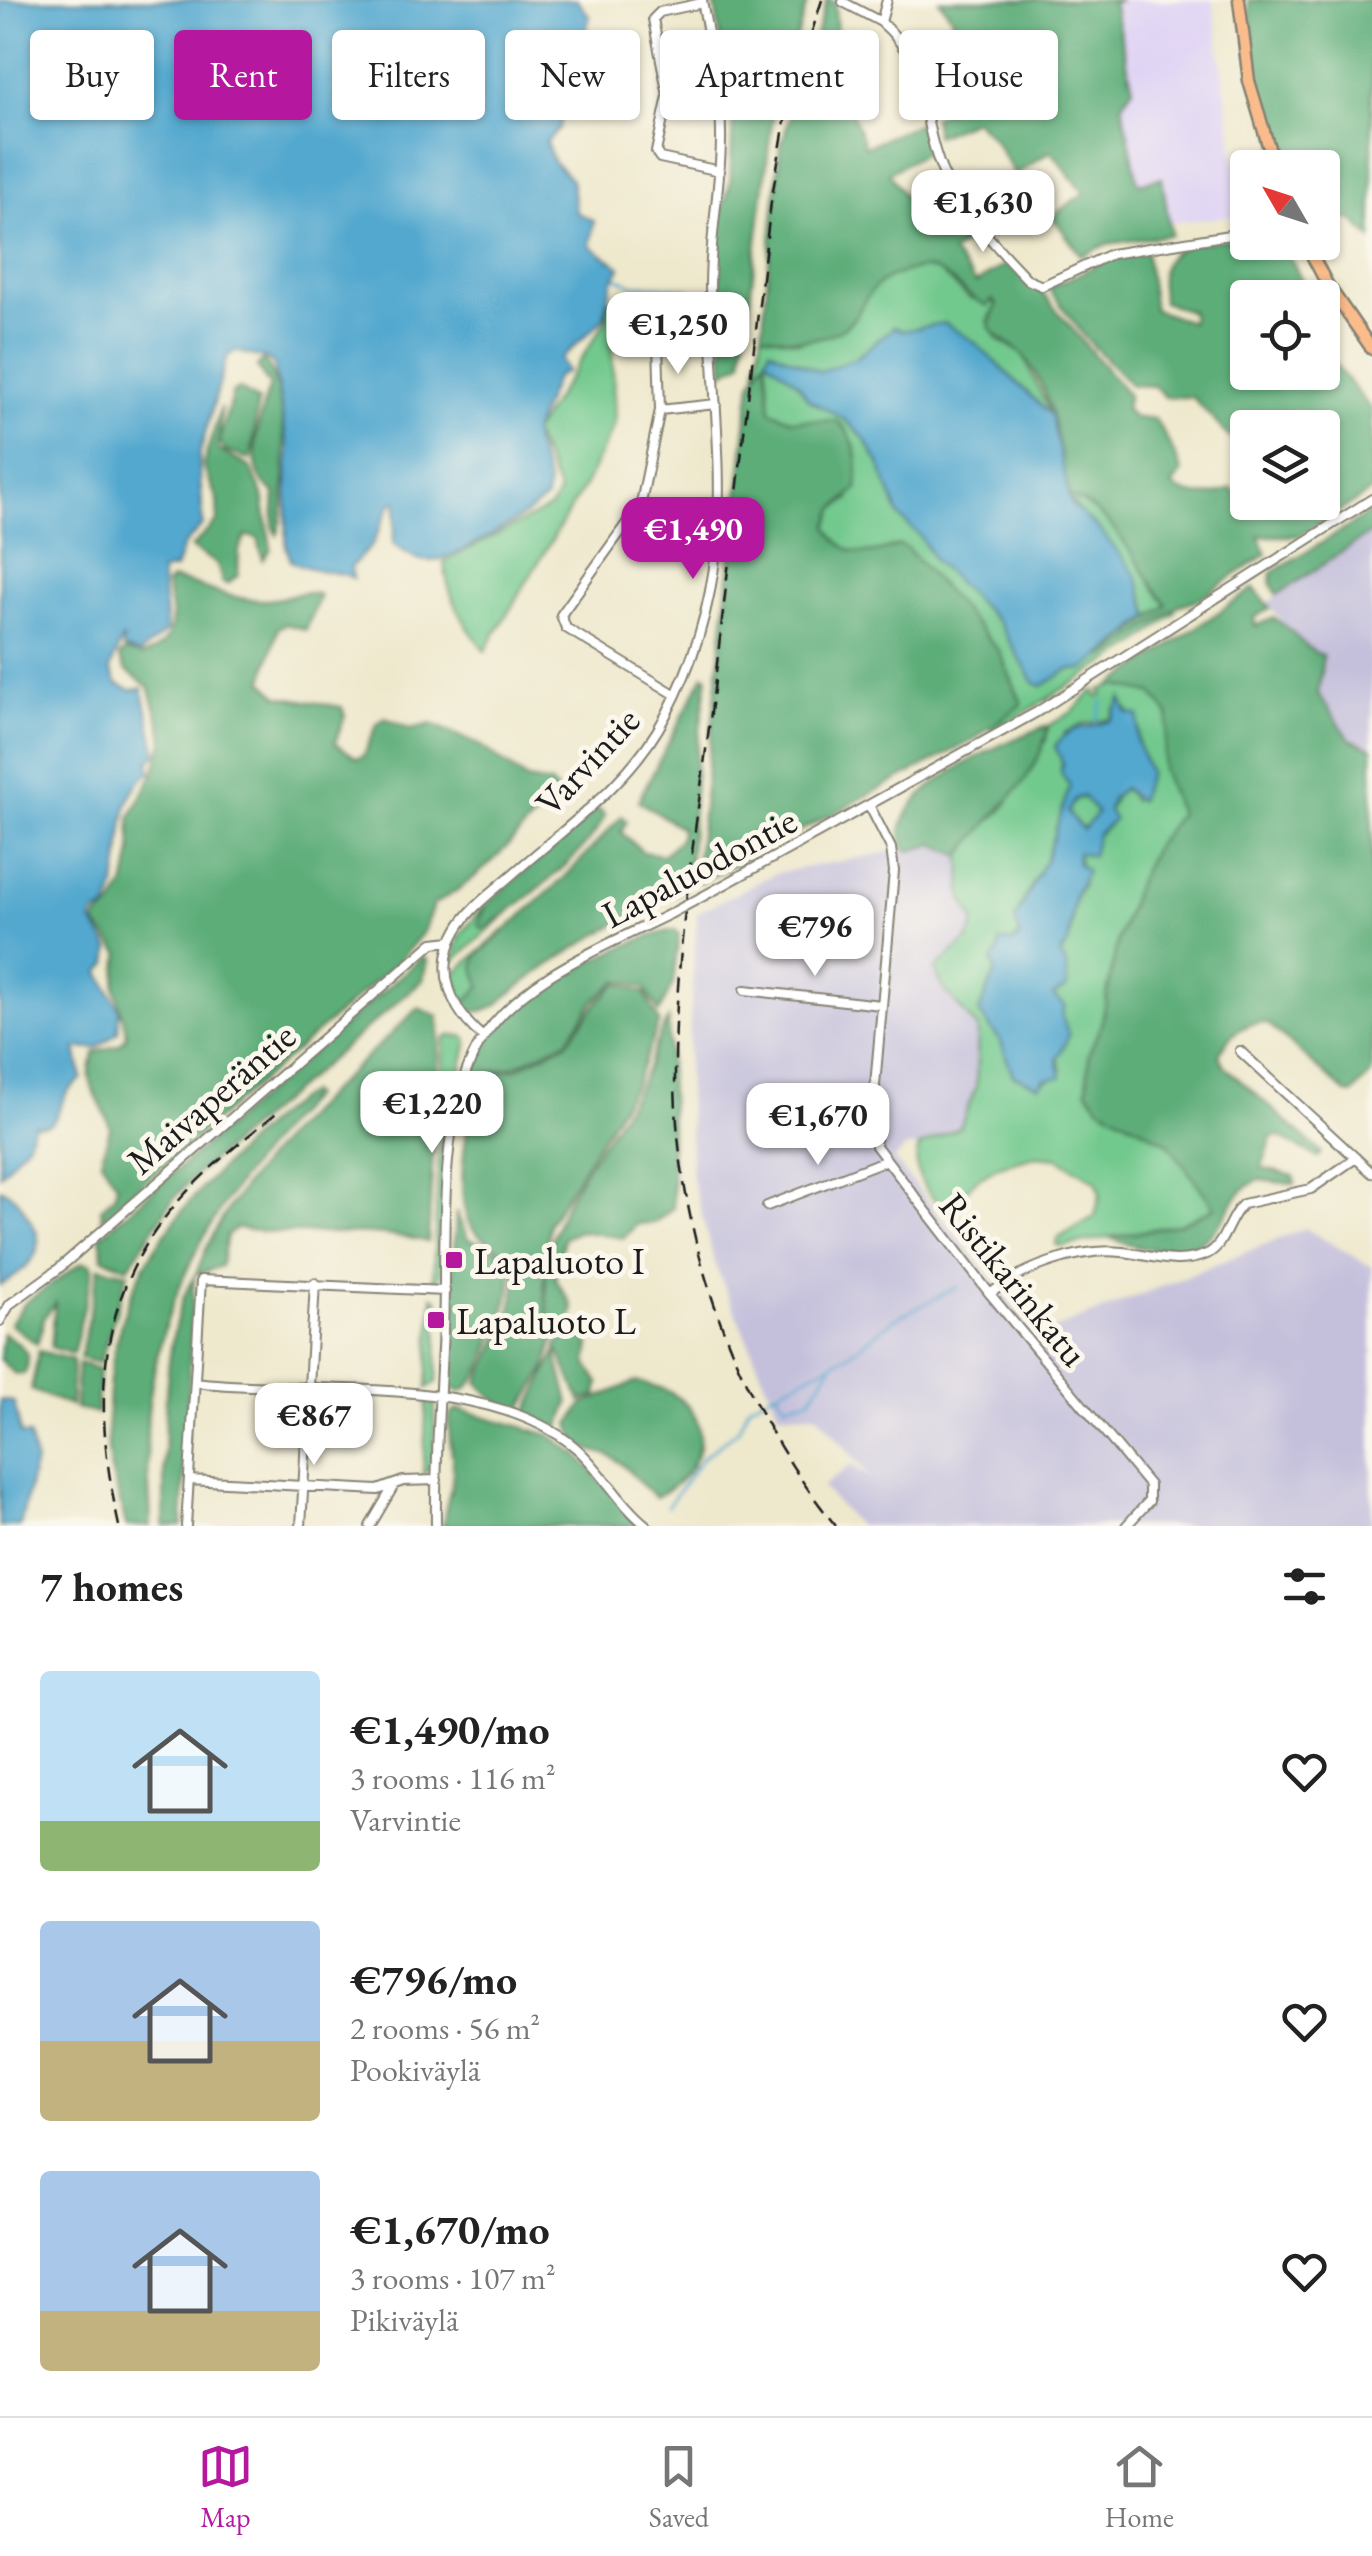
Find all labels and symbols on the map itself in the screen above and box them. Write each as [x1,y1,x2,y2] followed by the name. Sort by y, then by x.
[1230,150,1340,260] north arrow
[902,170,1064,255] pin: €1,630
[597,292,759,377] pin: €1,250
[612,497,774,582] pin: €1,490
[524,696,650,826] street label: Varvintie
[593,795,805,939] street label: Lapaluodontie
[756,894,874,979] pin: €796
[117,1011,305,1185] street label: Maivaperäntie
[351,1071,513,1156] pin: €1,220
[737,1083,899,1168] pin: €1,670
[929,1182,1099,1376] street label: Ristikarinkatu
[474,1236,645,1285] place label: Lapaluoto I
[443,1249,465,1271] marker: Lapaluoto I
[456,1296,636,1345] place label: Lapaluoto L
[425,1309,447,1331] marker: Lapaluoto L
[255,1383,373,1468] pin: €867

